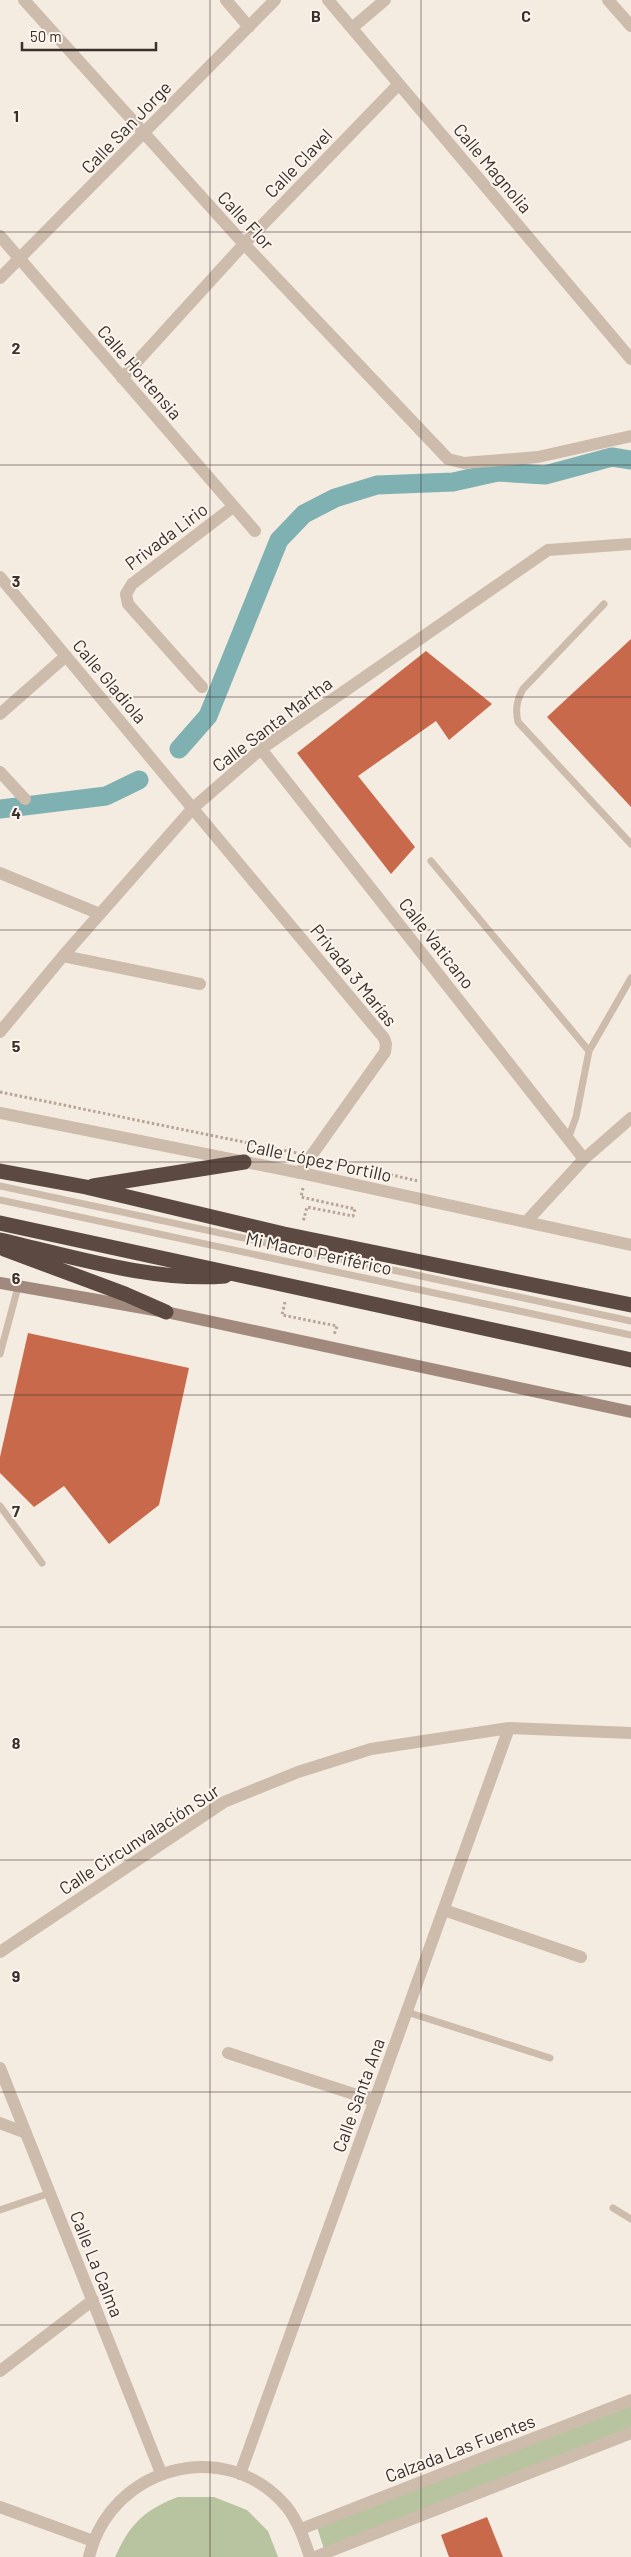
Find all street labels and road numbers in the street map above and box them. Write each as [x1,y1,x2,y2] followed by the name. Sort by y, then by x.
[76,76,176,178] street label: Calle San Jorge
[449,119,537,217] street label: Calle Magnolia
[260,124,336,202] street label: Calle Clavel
[213,186,279,254] street label: Calle Flor
[93,320,187,424] street label: Calle Hortensia
[120,498,212,574] street label: Privada Lirio
[68,634,152,728] street label: Calle Gladiola
[208,672,336,776] street label: Calle Santa Martha
[395,893,479,993] street label: Calle Vaticano
[306,919,402,1031] street label: Privada 3 Marías
[244,1134,394,1186] street label: Calle López Portillo
[244,1227,394,1279] street label: Mi Macro Periférico
[55,1779,224,1899] street label: Calle Circunvalación Sur
[327,2035,389,2155] street label: Calle Santa Ana
[66,2208,128,2320] street label: Calle La Calma
[382,2409,538,2487] street label: Calzada Las Fuentes

